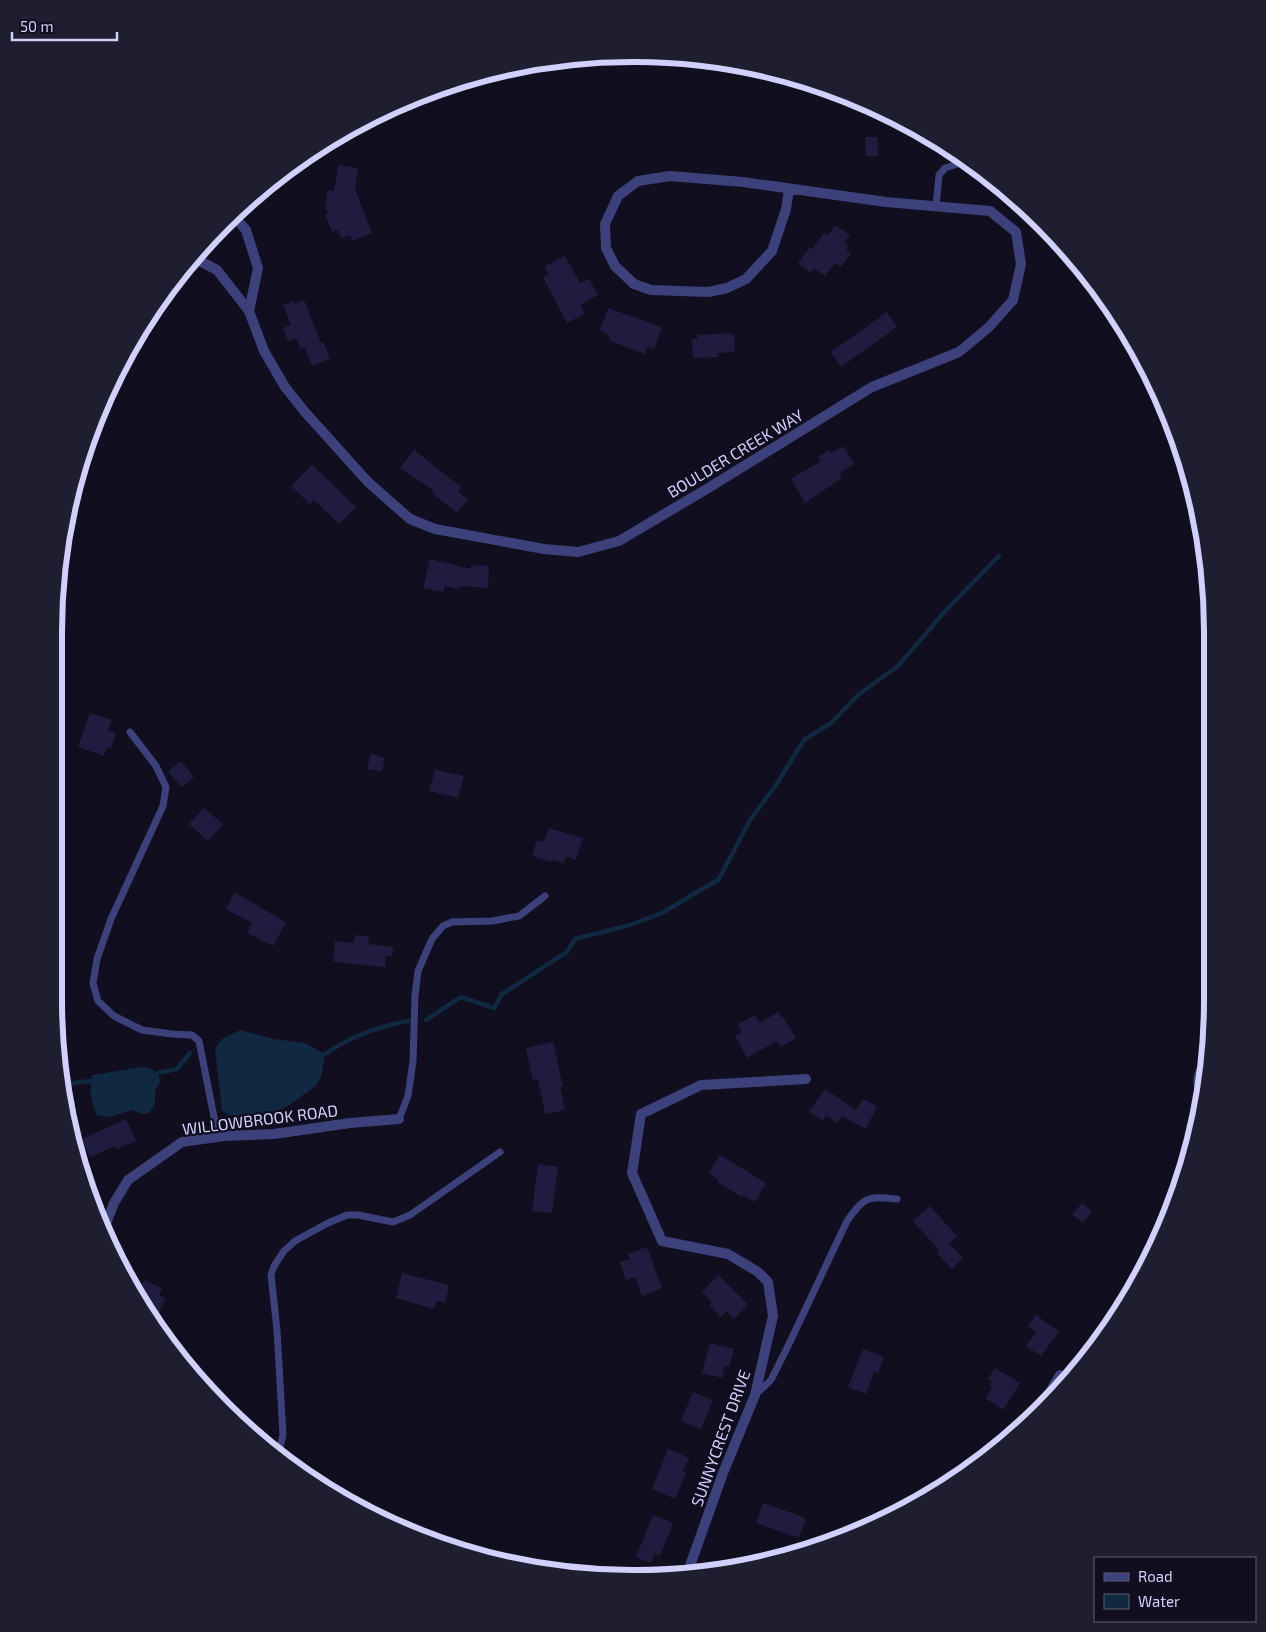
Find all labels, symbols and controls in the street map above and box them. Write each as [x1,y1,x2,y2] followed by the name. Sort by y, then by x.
[12,10,118,42] scale bar
[20,17,54,35] text: 50 m
[664,405,806,501] street label: BOULDER CREEK WAY
[181,1100,339,1138] street label: WILLOWBROOK ROAD
[686,1367,754,1509] street label: SUNNYCREST DRIVE
[1094,1557,1256,1622] legend
[1138,1567,1173,1585] text: Road
[1138,1592,1180,1610] text: Water

